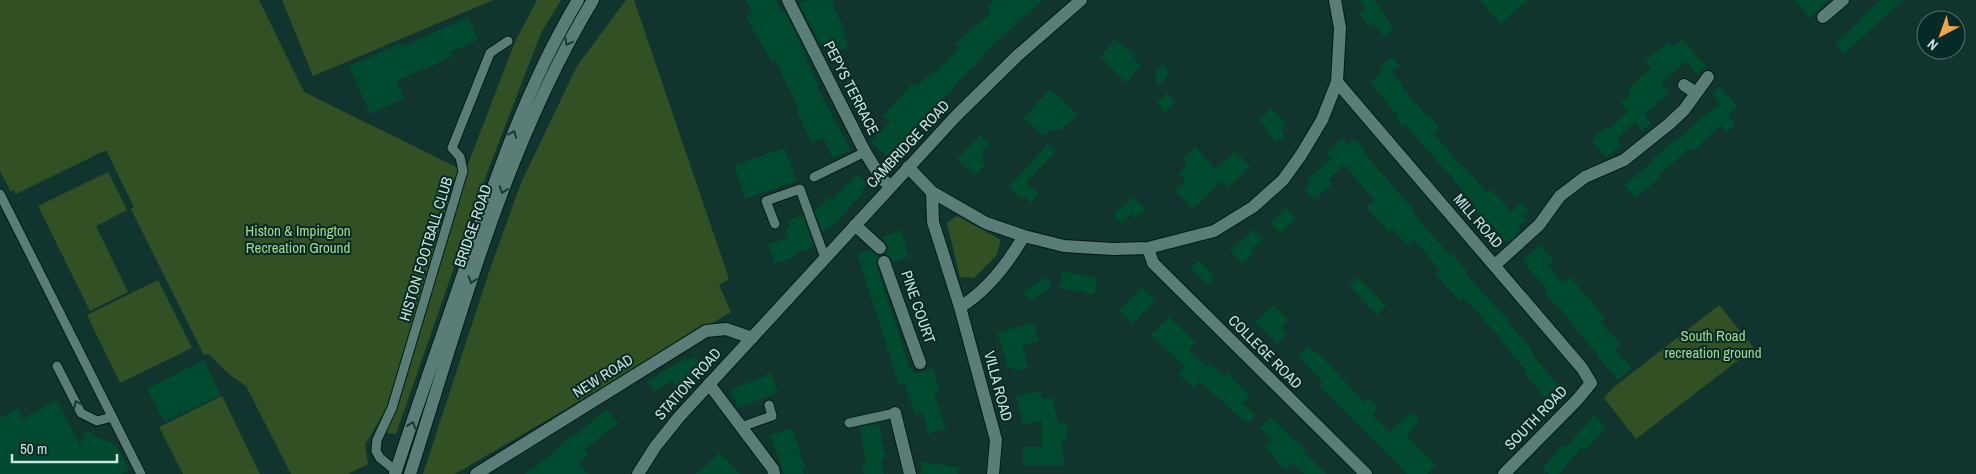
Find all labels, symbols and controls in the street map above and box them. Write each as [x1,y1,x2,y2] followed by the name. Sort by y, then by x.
[1916,10,1966,60] north arrow
[1923,35,1942,54] text: N
[565,37,575,46] one-way arrow
[819,37,884,138] street label: PEPYS TERRACE
[861,95,954,192] street label: CAMBRIDGE ROAD
[507,130,518,139] one-way arrow
[394,174,457,324] street label: HISTON FOOTBALL CLUB
[449,182,497,270] street label: BRIDGE ROAD
[499,186,509,194] one-way arrow
[1449,189,1508,252] street label: MILL ROAD
[245,220,351,258] park label: Histon & Impington Recreation Ground
[896,268,941,346] street label: PINE COURT
[468,275,478,284] one-way arrow
[1224,310,1307,393] street label: COLLEGE ROAD
[1664,325,1762,363] park label: South Road recreation ground
[650,343,726,424] street label: STATION ROAD
[979,348,1018,423] street label: VILLA ROAD
[568,349,637,402] street label: NEW ROAD
[1500,381,1572,454] street label: SOUTH ROAD
[73,400,83,409] one-way arrow
[406,421,416,430] one-way arrow
[12,432,118,464] scale bar
[20,438,47,459] text: 50 m

